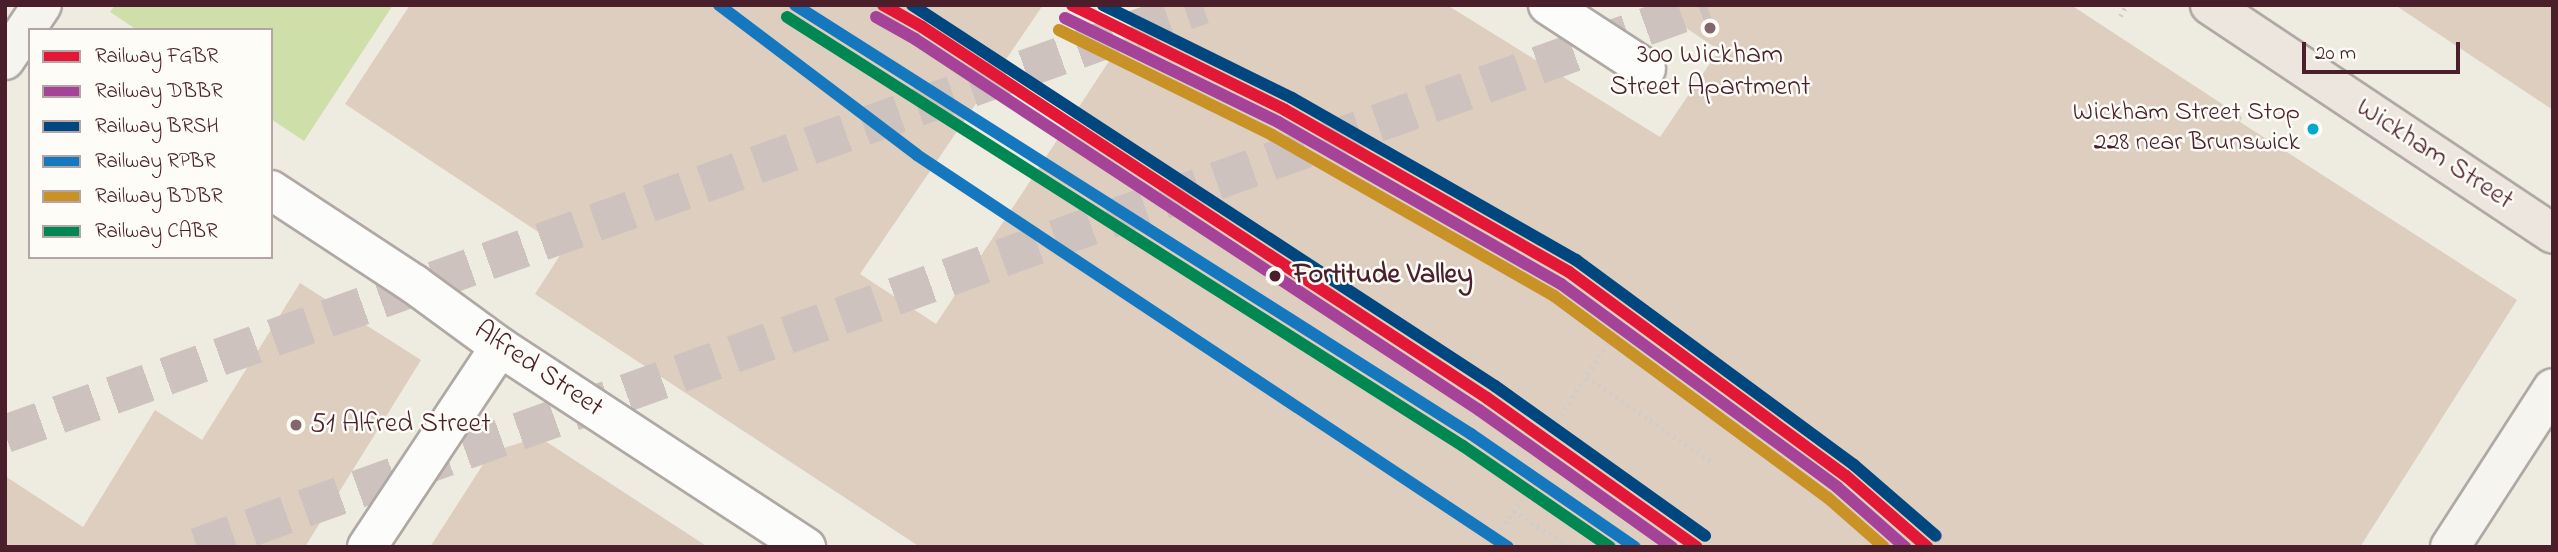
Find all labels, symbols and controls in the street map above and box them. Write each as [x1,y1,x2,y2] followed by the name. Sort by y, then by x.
[1702,20,1718,36] marker: 300 Wickham Street Apartment
[28,28,273,259] legend
[2306,28,2464,72] scale bar
[1610,39,1810,105] place label: 300 Wickham Street Apartment
[2315,39,2356,69] text: 20 m
[95,42,218,72] text: Railway FGBR
[95,77,223,107] text: Railway DBBR
[2349,92,2519,218] street label: Wickham Street
[2073,98,2300,160] place label: Wickham Street Stop 228 near Brunswick
[95,112,219,142] text: Railway BRSH
[2306,122,2320,136] marker: Wickham Street Stop 228 near Brunswick
[95,147,216,177] text: Railway RPBR
[95,182,223,212] text: Railway BDBR
[95,217,218,247] text: Railway CABR
[1293,259,1473,293] place label: Fortitude Valley
[1263,264,1287,288] marker: Fortitude Valley
[467,315,609,425] street label: Alfred Street
[310,408,491,442] place label: 51 Alfred Street
[288,417,304,433] marker: 51 Alfred Street

